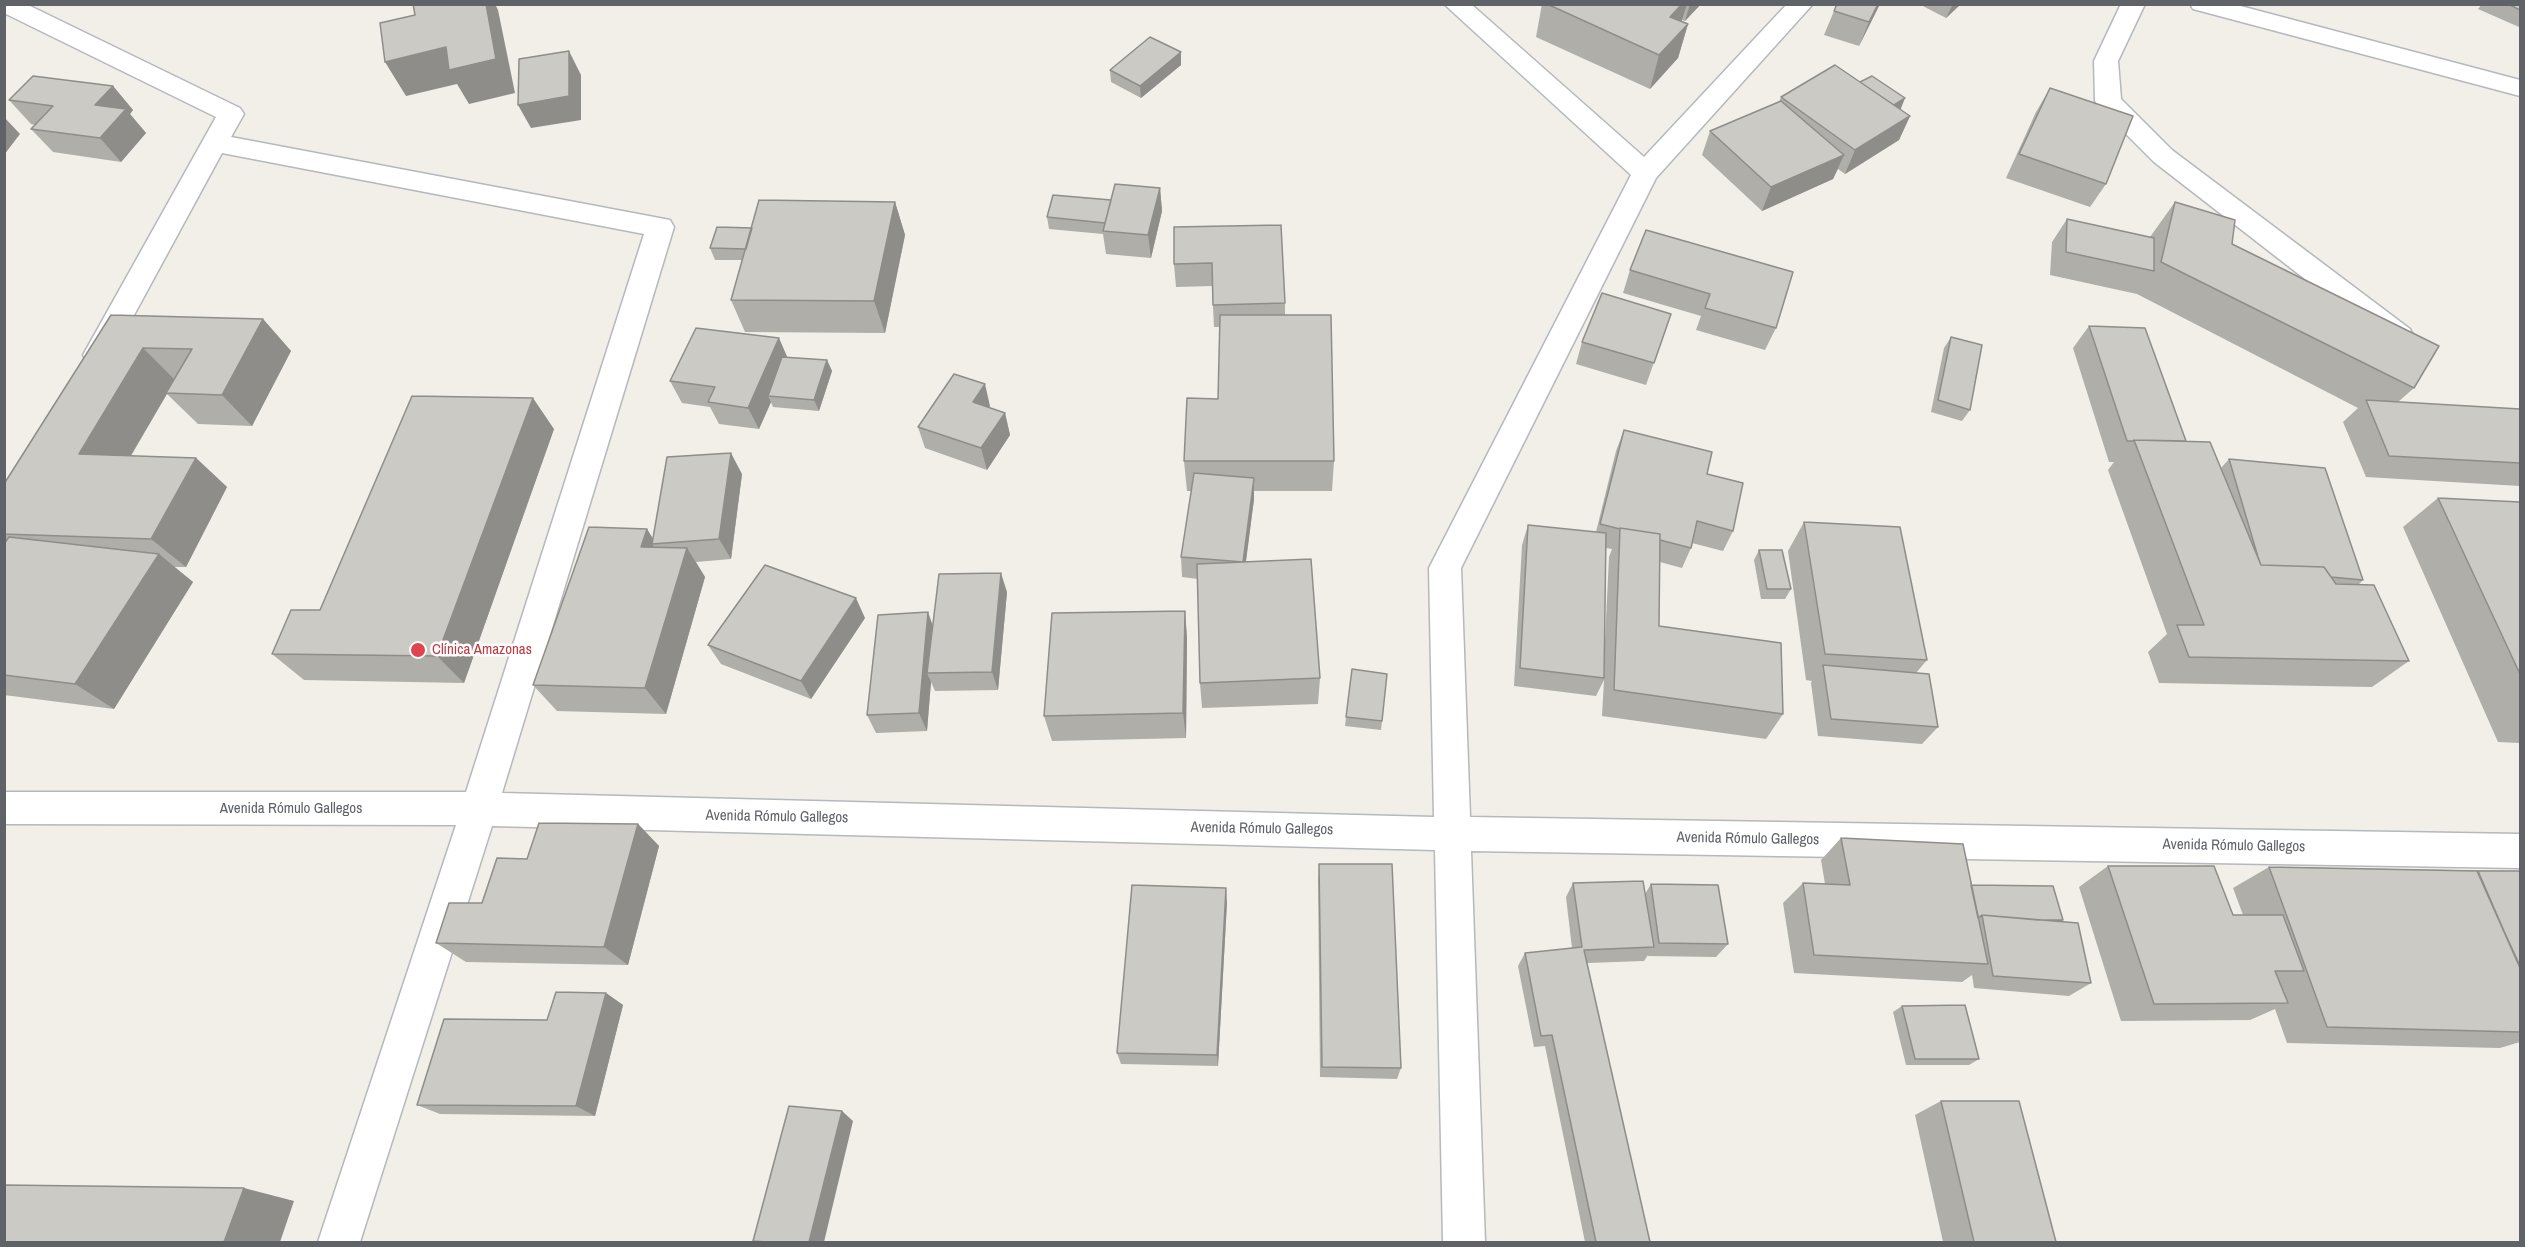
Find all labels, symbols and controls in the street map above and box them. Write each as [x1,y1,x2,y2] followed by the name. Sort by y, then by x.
[409,641,427,659] marker: Clínica Amazonas
[432,641,532,659] place label: Clínica Amazonas
[220,800,362,818] street label: Avenida Rómulo Gallegos
[706,807,848,827] street label: Avenida Rómulo Gallegos
[1191,819,1333,839] street label: Avenida Rómulo Gallegos
[1677,829,1819,849] street label: Avenida Rómulo Gallegos
[2163,836,2305,856] street label: Avenida Rómulo Gallegos

